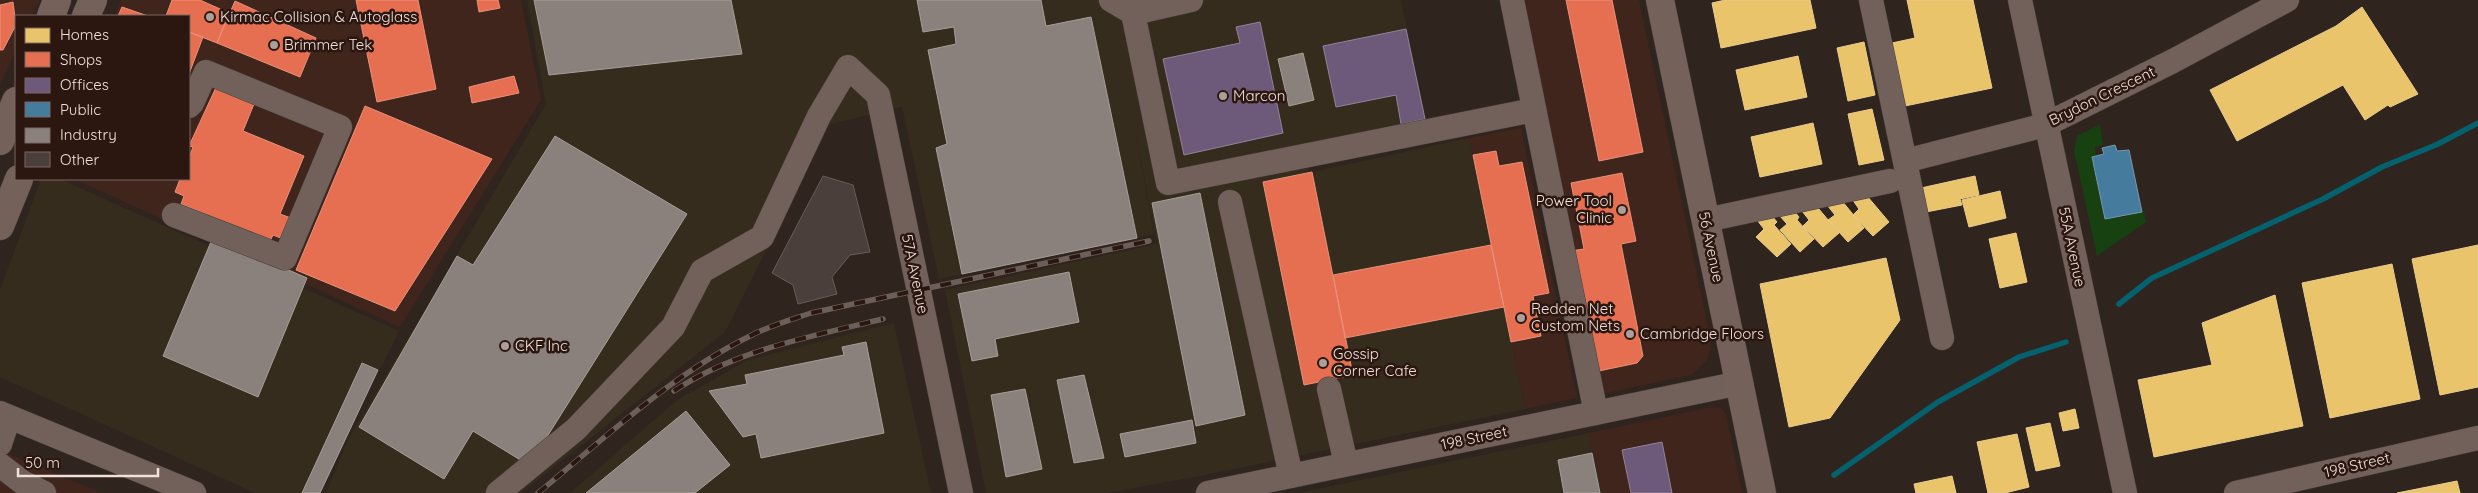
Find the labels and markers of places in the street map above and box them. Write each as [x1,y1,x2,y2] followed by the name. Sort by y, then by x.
[220,7,417,26] place label: Kirmac Collision & Autoglass
[204,11,216,23] marker: Kirmac Collision & Autoglass
[284,35,372,54] place label: Brimmer Tek
[268,39,280,51] marker: Brimmer Tek
[1233,86,1285,105] place label: Marcon
[1217,90,1229,102] marker: Marcon
[1536,191,1612,227] place label: Power Tool Clinic
[1616,204,1628,216] marker: Power Tool Clinic
[1531,299,1620,335] place label: Redden Net Custom Nets
[1515,312,1527,324] marker: Redden Net Custom Nets
[1640,324,1764,343] place label: Cambridge Floors
[1624,328,1636,340] marker: Cambridge Floors
[515,336,568,355] place label: CKF Inc
[499,340,511,352] marker: CKF Inc
[1333,344,1417,380] place label: Gossip Corner Cafe
[1317,357,1329,369] marker: Gossip Corner Cafe

